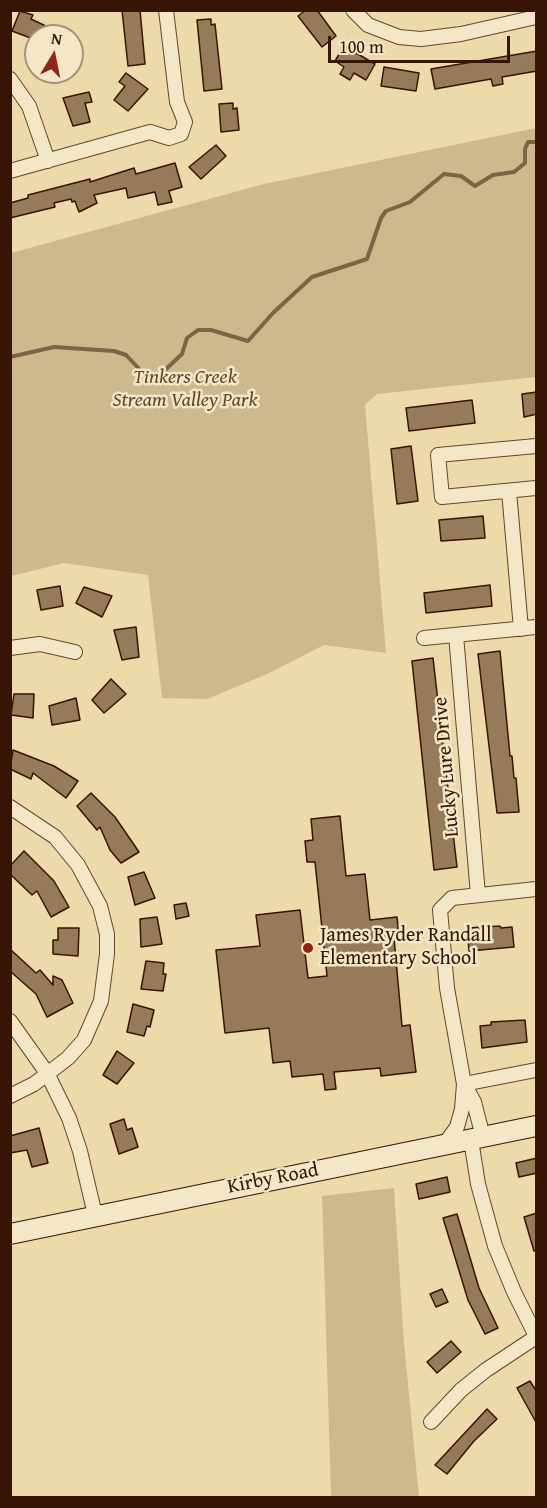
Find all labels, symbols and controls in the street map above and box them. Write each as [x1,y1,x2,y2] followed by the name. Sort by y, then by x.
[24,24,84,84] north arrow
[331,24,512,62] scale bar
[49,25,64,51] text: N
[339,33,384,60] text: 100 m
[112,366,258,413] park label: Tinkers Creek Stream Valley Park
[429,696,465,838] street label: Lucky Lure Drive
[320,924,492,971] place label: James Ryder Randall Elementary School
[301,941,315,955] marker: James Ryder Randall Elementary School
[225,1158,321,1200] street label: Kirby Road

